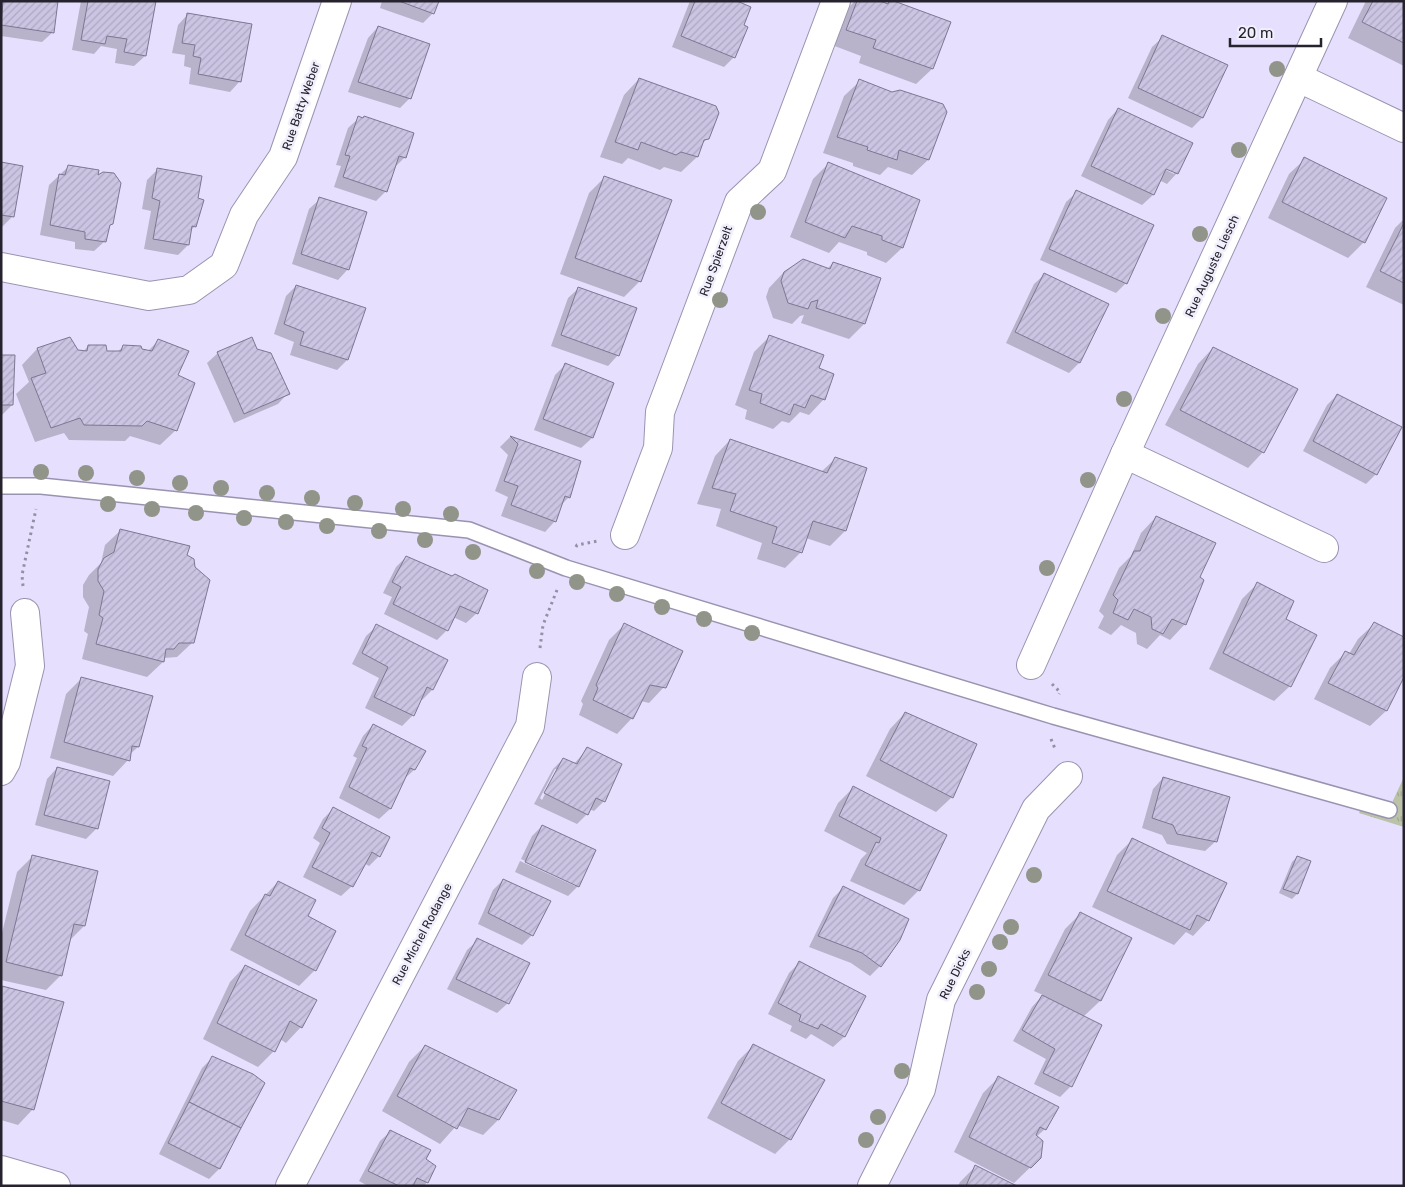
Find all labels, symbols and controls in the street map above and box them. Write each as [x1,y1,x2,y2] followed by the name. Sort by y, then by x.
[1230,15,1321,47] scale bar
[1238,24,1273,42] text: 20 m
[279,60,323,152] street label: Rue Batty Weber
[1182,213,1242,319] street label: Rue Auguste Liesch
[697,224,735,298] street label: Rue Spierzelt
[389,880,455,987] street label: Rue Michel Rodange
[937,946,973,1002] street label: Rue Dicks

